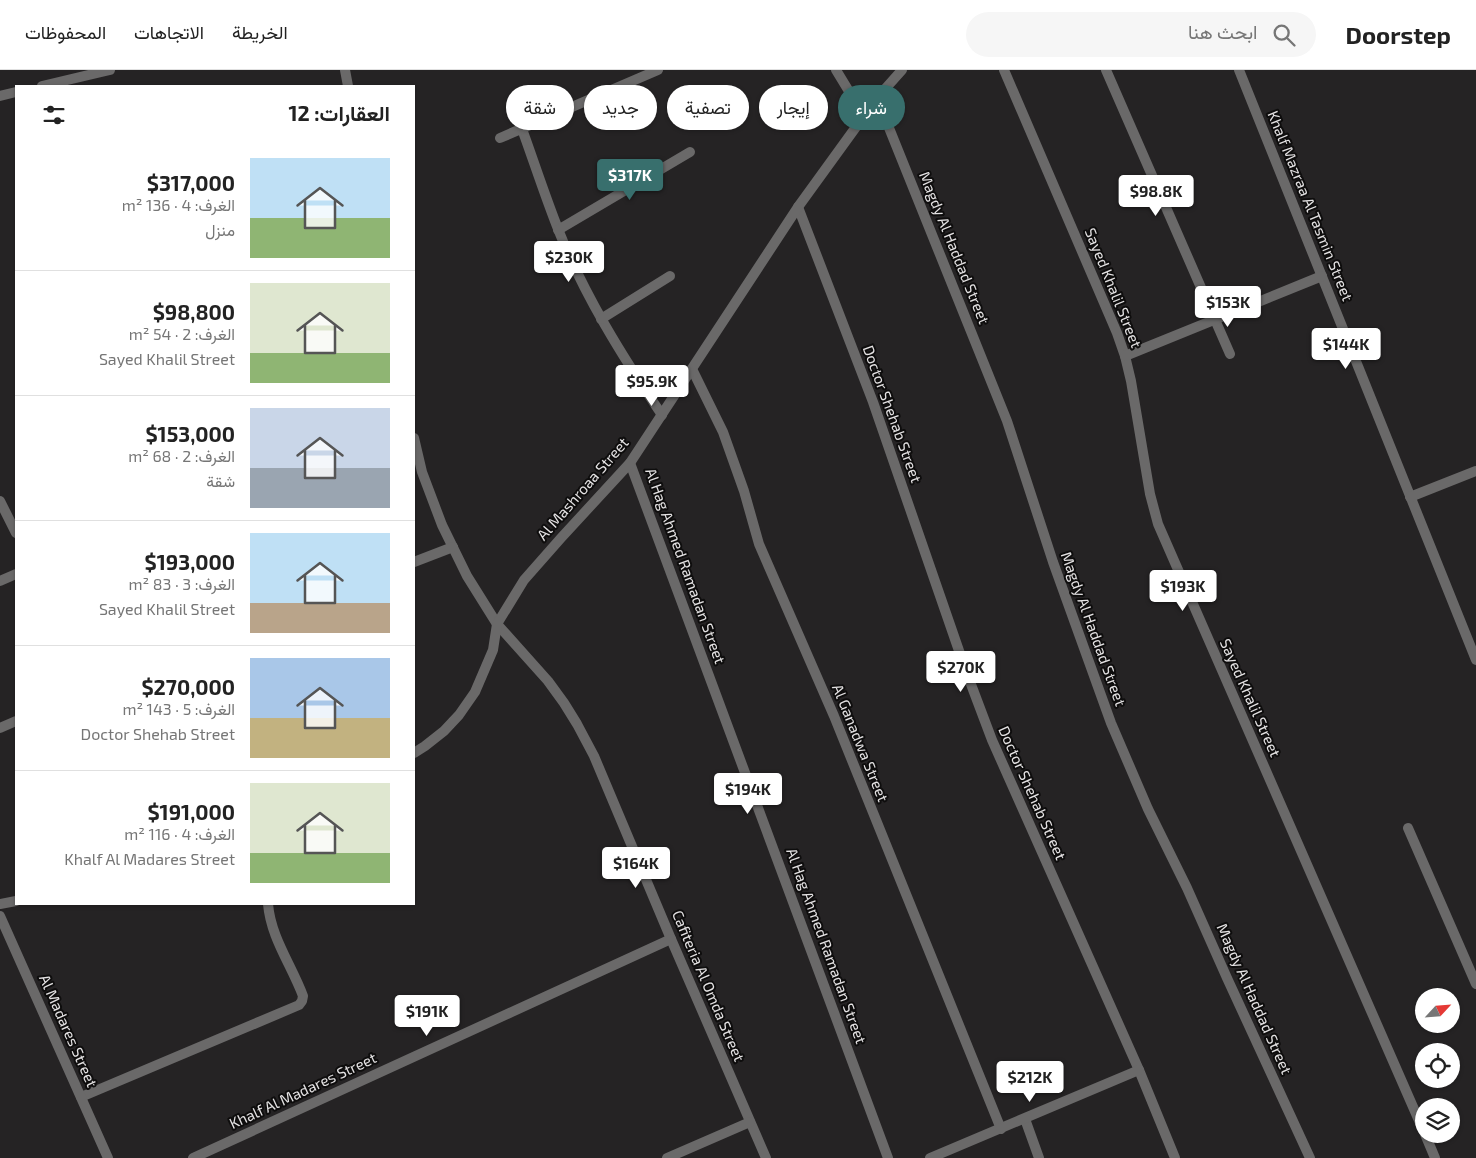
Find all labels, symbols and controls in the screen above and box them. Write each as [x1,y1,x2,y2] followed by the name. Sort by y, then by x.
[966,12,1316,57] search box
[1188,20,1258,43] text: ابحث هنا
[1346,20,1451,49] text: Doorstep
[25,21,106,43] text: المحفوظات
[134,21,204,43] text: الاتجاهات
[232,21,288,43] text: الخريطة
[1270,21,1298,49] icon: search
[506,85,574,130] chip: شقة
[584,85,657,130] chip: جديد
[667,85,749,130] chip: تصفية
[759,85,828,130] chip: إيجار
[838,85,905,130] chip: شراء
[288,100,390,125] text: العقارات: 12
[40,101,68,129] icon: filters
[1264,108,1358,304] street label: Khalf Mazraa Al Tasmin Street
[595,158,665,201] pin: $317K
[608,165,652,184] text: $317K
[916,169,994,327] street label: Magdy Al Haddad Street
[147,170,235,195] text: $317,000
[1115,174,1197,217] pin: $98.8K
[290,178,350,238] icon: home
[1130,181,1182,200] text: $98.8K
[122,195,235,214] text: الغرف: 4 · 136 m²
[205,220,235,239] text: منزل
[1082,225,1146,350] street label: Sayed Khalil Street
[534,240,604,283] pin: $230K
[545,247,593,266] text: $230K
[1193,286,1263,328] pin: $153K
[1206,292,1250,311] text: $153K
[153,299,235,324] text: $98,800
[290,303,350,363] icon: home
[129,324,235,343] text: الغرف: 2 · 54 m²
[1311,328,1381,370] pin: $144K
[1323,334,1369,353] text: $144K
[860,343,926,485] street label: Doctor Shehab Street
[99,349,235,368] text: Sayed Khalil Street
[611,364,693,407] pin: $95.9K
[626,371,678,390] text: $95.9K
[145,421,235,446] text: $153,000
[290,428,350,488] icon: home
[533,433,632,543] street label: Al Mashroaa Street
[128,446,235,465] text: الغرف: 2 · 68 m²
[642,465,730,666] street label: Al Hag Ahmed Ramadan Street
[206,471,235,490] text: شقة
[145,549,235,574] text: $193,000
[1058,549,1130,709] street label: Magdy Al Haddad Street
[290,553,350,613] icon: home
[1148,570,1218,612] pin: $193K
[129,574,235,593] text: الغرف: 3 · 83 m²
[1161,576,1205,595] text: $193K
[99,599,235,618] text: Sayed Khalil Street
[1217,636,1285,760] street label: Sayed Khalil Street
[926,650,996,693] pin: $270K
[937,657,985,676] text: $270K
[141,674,235,699] text: $270,000
[290,678,350,738] icon: home
[829,681,893,804] street label: Al Ganadwa Street
[122,699,235,718] text: الغرف: 5 · 143 m²
[995,723,1071,863] street label: Doctor Shehab Street
[81,724,235,743] text: Doctor Shehab Street
[713,772,783,815] pin: $194K
[725,779,771,798] text: $194K
[147,799,235,824] text: $191,000
[290,803,350,863] icon: home
[124,824,235,843] text: الغرف: 4 · 116 m²
[783,845,871,1046] street label: Al Hag Ahmed Ramadan Street
[601,846,671,889] pin: $164K
[64,849,235,868] text: Khalf Al Madares Street
[613,853,659,872] text: $164K
[669,907,749,1064] street label: Cafiteria Al Omda Street
[1214,921,1296,1077] street label: Magdy Al Haddad Street
[36,971,102,1090] street label: Al Madares Street
[1415,988,1460,1032] north arrow
[1415,988,1460,1143] map controls
[392,994,462,1037] pin: $191K
[406,1001,448,1020] text: $191K
[1415,1043,1460,1088] button: locate
[226,1048,379,1132] street label: Khalf Al Madares Street
[995,1060,1065,1103] pin: $212K
[1008,1067,1052,1086] text: $212K
[1415,1098,1460,1143] button: layers

